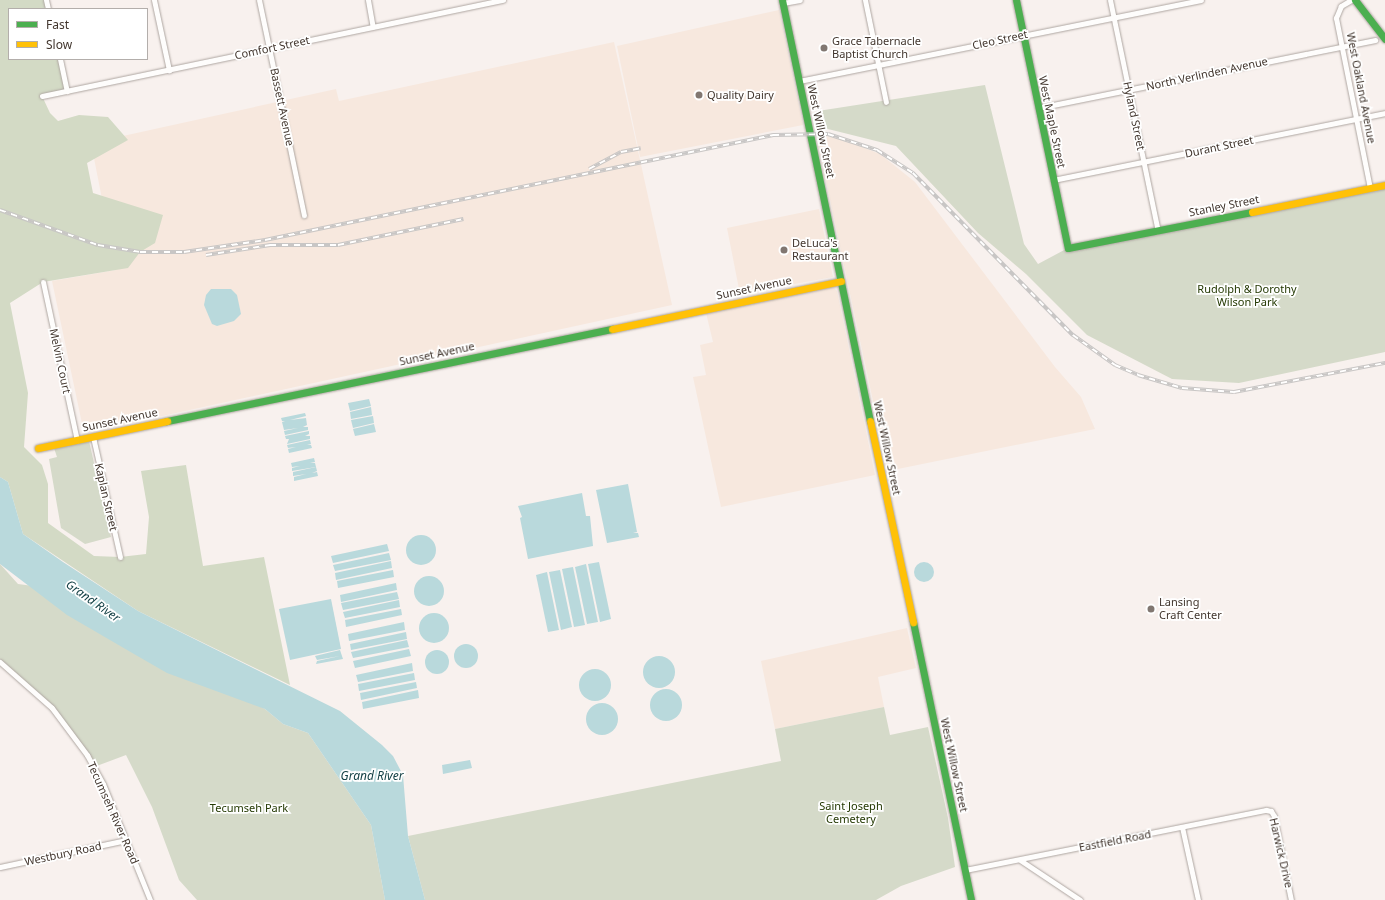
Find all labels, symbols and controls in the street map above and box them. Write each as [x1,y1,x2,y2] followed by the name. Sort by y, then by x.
[8,8,148,60] legend
[46,16,69,33] text: Fast
[971,28,1029,52] street label: Cleo Street
[1344,31,1378,145] street label: West Oakland Avenue
[233,34,311,62] street label: Comfort Street
[832,35,921,61] place label: Grace Tabernacle Baptist Church
[46,36,72,53] text: Slow
[819,43,829,53] marker: Grace Tabernacle Baptist Church
[1145,55,1269,93] street label: North Verlinden Avenue
[267,67,297,147] street label: Bassett Avenue
[1036,75,1068,169] street label: West Maple Street
[1120,80,1148,152] street label: Hyland Street
[805,83,837,179] street label: West Willow Street
[707,88,774,102] place label: Quality Dairy
[694,90,704,100] marker: Quality Dairy
[1184,133,1254,161] street label: Durant Street
[1188,193,1260,219] street label: Stanley Street
[792,237,849,263] place label: DeLuca's Restaurant
[779,245,789,255] marker: DeLuca's Restaurant
[715,274,793,302] street label: Sunset Avenue
[1197,283,1297,309] park label: Rudolph & Dorothy Wilson Park
[47,327,73,395] street label: Melvin Court
[398,340,476,368] street label: Sunset Avenue
[871,400,903,496] street label: West Willow Street
[81,406,159,434] street label: Sunset Avenue
[92,462,120,532] street label: Kaplan Street
[63,577,123,625] water label: Grand River
[1159,596,1222,622] place label: Lansing Craft Center
[1146,604,1156,614] marker: Lansing Craft Center
[938,717,970,813] street label: West Willow Street
[85,760,141,866] street label: Tecumseh River Road
[341,769,403,783] water label: Grand River
[819,800,883,826] park label: Saint Joseph Cemetery
[210,801,288,815] park label: Tecumseh Park
[1267,817,1295,889] street label: Harwick Drive
[1078,828,1152,854] street label: Eastfield Road
[23,839,103,869] street label: Westbury Road

